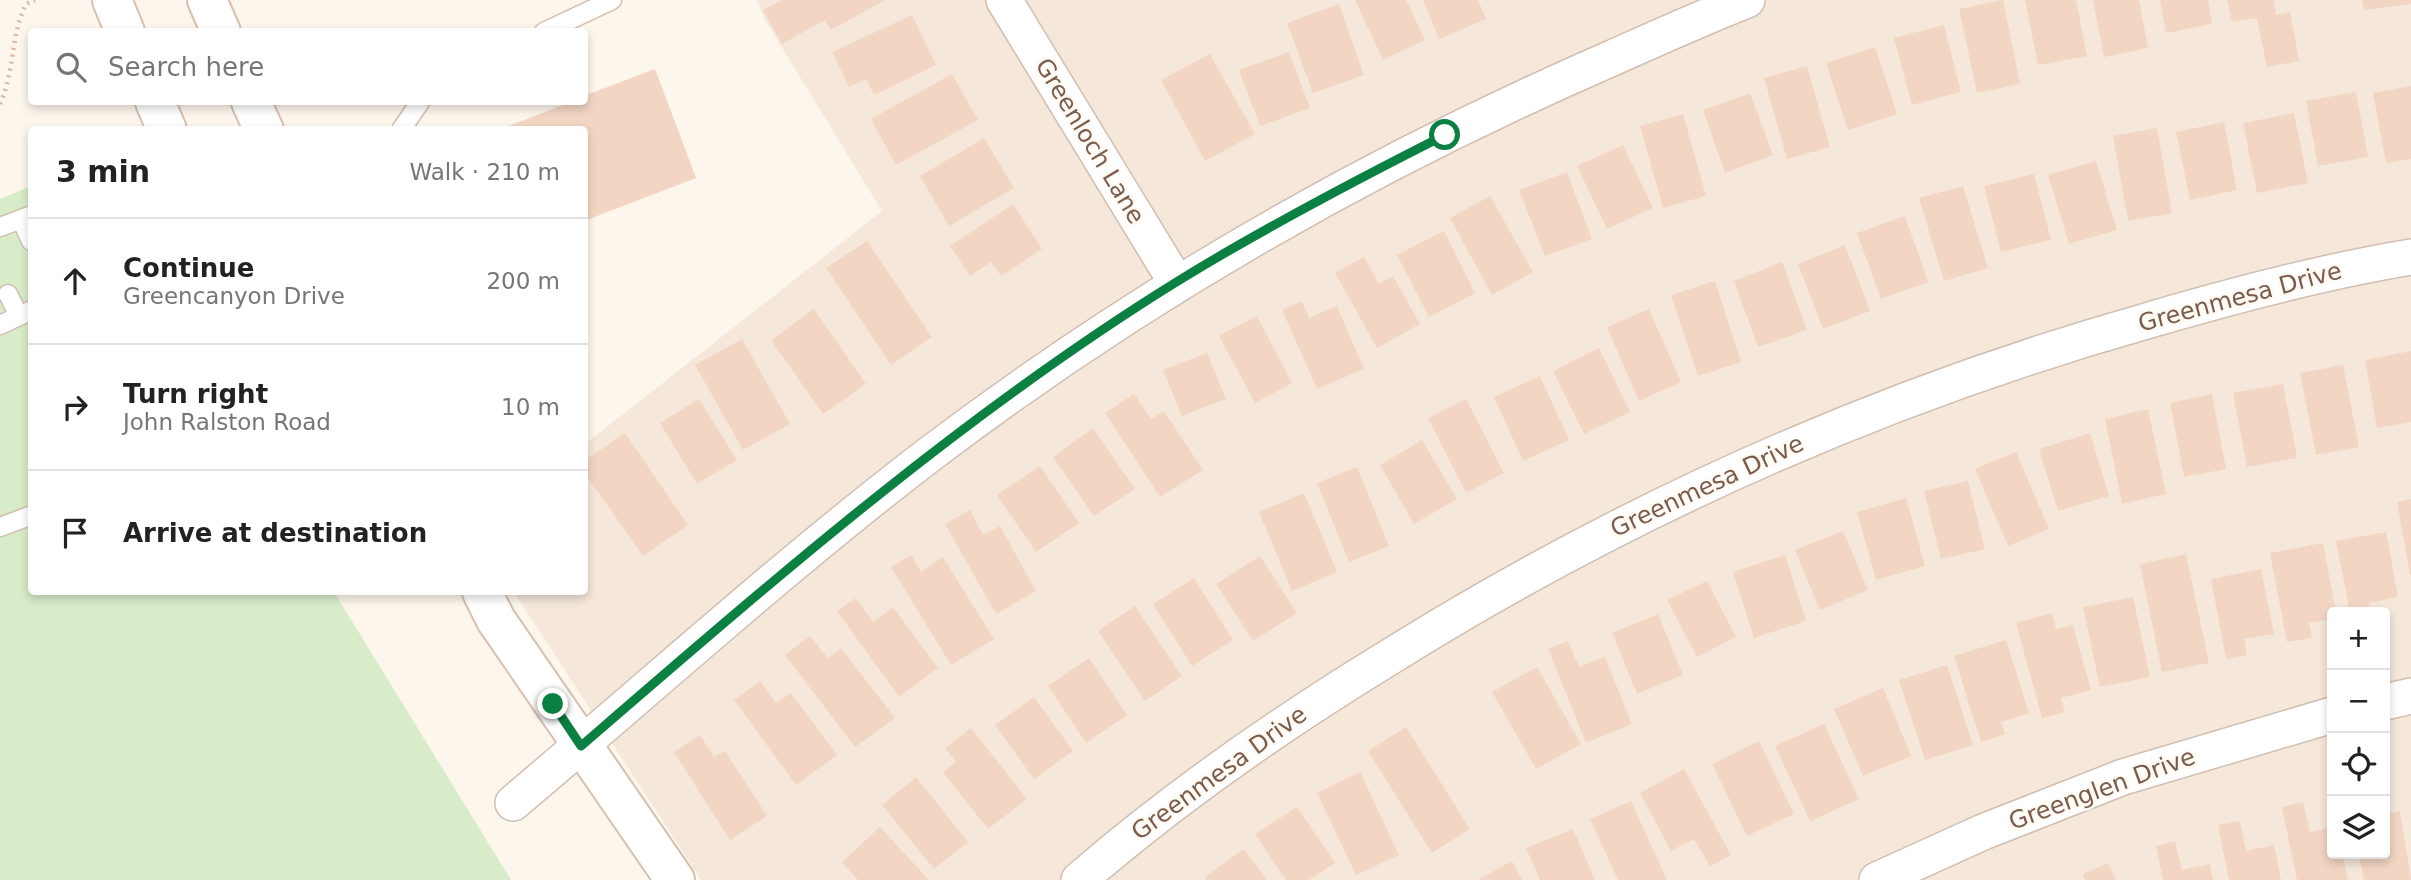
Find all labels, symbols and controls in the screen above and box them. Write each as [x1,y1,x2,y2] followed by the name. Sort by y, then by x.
[28,28,588,105] search box
[52,48,90,86] icon: search
[108,52,264,82] text: Search here
[1030,53,1150,229] street label: Greenloch Lane
[1429,119,1460,150] route start
[56,154,150,189] text: 3 min
[409,159,560,185] text: Walk · 210 m
[123,253,254,283] text: Continue
[2135,256,2345,338] street label: Greenmesa Drive
[56,262,94,300] icon: ahead
[486,268,560,294] text: 200 m
[123,283,345,309] text: Greencanyon Drive
[123,379,268,409] text: Turn right
[56,388,94,426] icon: right
[501,394,560,420] text: 10 m
[123,409,331,435] text: John Ralston Road
[1606,429,1808,543] street label: Greenmesa Drive
[56,514,94,552] icon: arrive
[123,518,427,548] text: Arrive at destination
[2327,607,2390,859] map controls
[2327,607,2390,670] button: +
[2327,670,2390,733] button: −
[537,688,568,719] route end
[1126,700,1312,846] street label: Greenmesa Drive
[2327,733,2390,796] button: locate
[2005,742,2199,836] street label: Greenglen Drive
[2327,796,2390,859] button: layers

